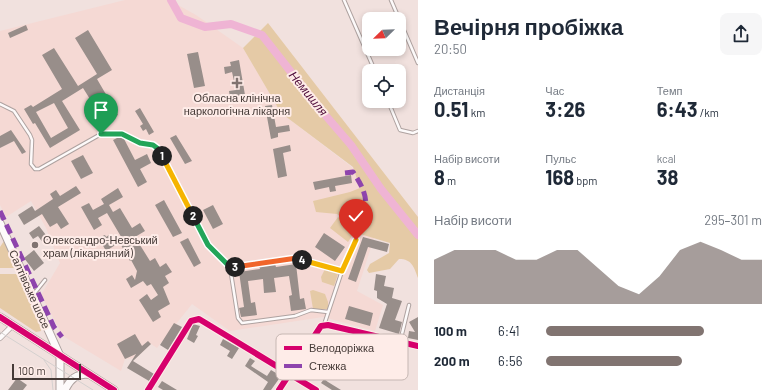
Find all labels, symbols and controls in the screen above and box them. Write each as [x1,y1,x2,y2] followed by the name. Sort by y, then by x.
[362,12,406,56] north arrow
[362,12,406,108] map controls
[434,13,623,39] text: Вечірня пробіжка
[720,13,762,55] button: share
[434,41,467,57] text: 20:50
[362,64,406,108] button: locate
[287,68,332,119] water label: Немишля
[231,77,243,89] marker: Обласна клінічна наркологічна лікарня
[434,84,485,97] text: Дистанція
[545,84,564,97] text: Час
[657,84,682,97] text: Темп
[184,91,290,117] place label: Обласна клінічна наркологічна лікарня
[84,93,118,134] pin
[434,97,468,121] text: 0.51
[545,97,585,121] text: 3:26
[657,97,698,121] text: 6:43
[90,99,112,121] icon: arrive
[468,106,485,119] text: km
[698,106,719,119] text: /km
[152,146,172,166] pin: 1
[160,149,164,162] text: 1
[434,152,500,165] text: Набір висоти
[545,152,576,165] text: Пульс
[657,152,676,165] text: kcal
[434,165,445,189] text: 8
[545,165,574,189] text: 168
[657,165,678,189] text: 38
[445,174,456,187] text: m
[574,174,597,187] text: bpm
[339,199,373,240] pin
[345,205,367,227] icon: check
[183,206,203,226] pin: 2
[190,209,196,222] text: 2
[434,212,512,228] text: Набір висоти
[704,212,762,228] text: 295–301 m
[43,233,158,259] place label: Олександро-Невський храм (лікарняний)
[30,240,40,250] marker: Олександро-Невський храм (лікарняний)
[7,248,53,330] street label: Салтівське шосе
[292,250,312,270] pin: 4
[299,253,305,266] text: 4
[225,257,245,277] pin: 3
[232,260,238,273] text: 3
[434,323,467,339] text: 100 m
[498,323,520,339] text: 6:41
[276,334,408,380] legend
[309,341,375,354] text: Велодоріжка
[434,353,470,369] text: 200 m
[498,353,522,369] text: 6:56
[309,359,347,372] text: Стежка
[12,362,81,381] scale bar
[18,364,46,377] text: 100 m

